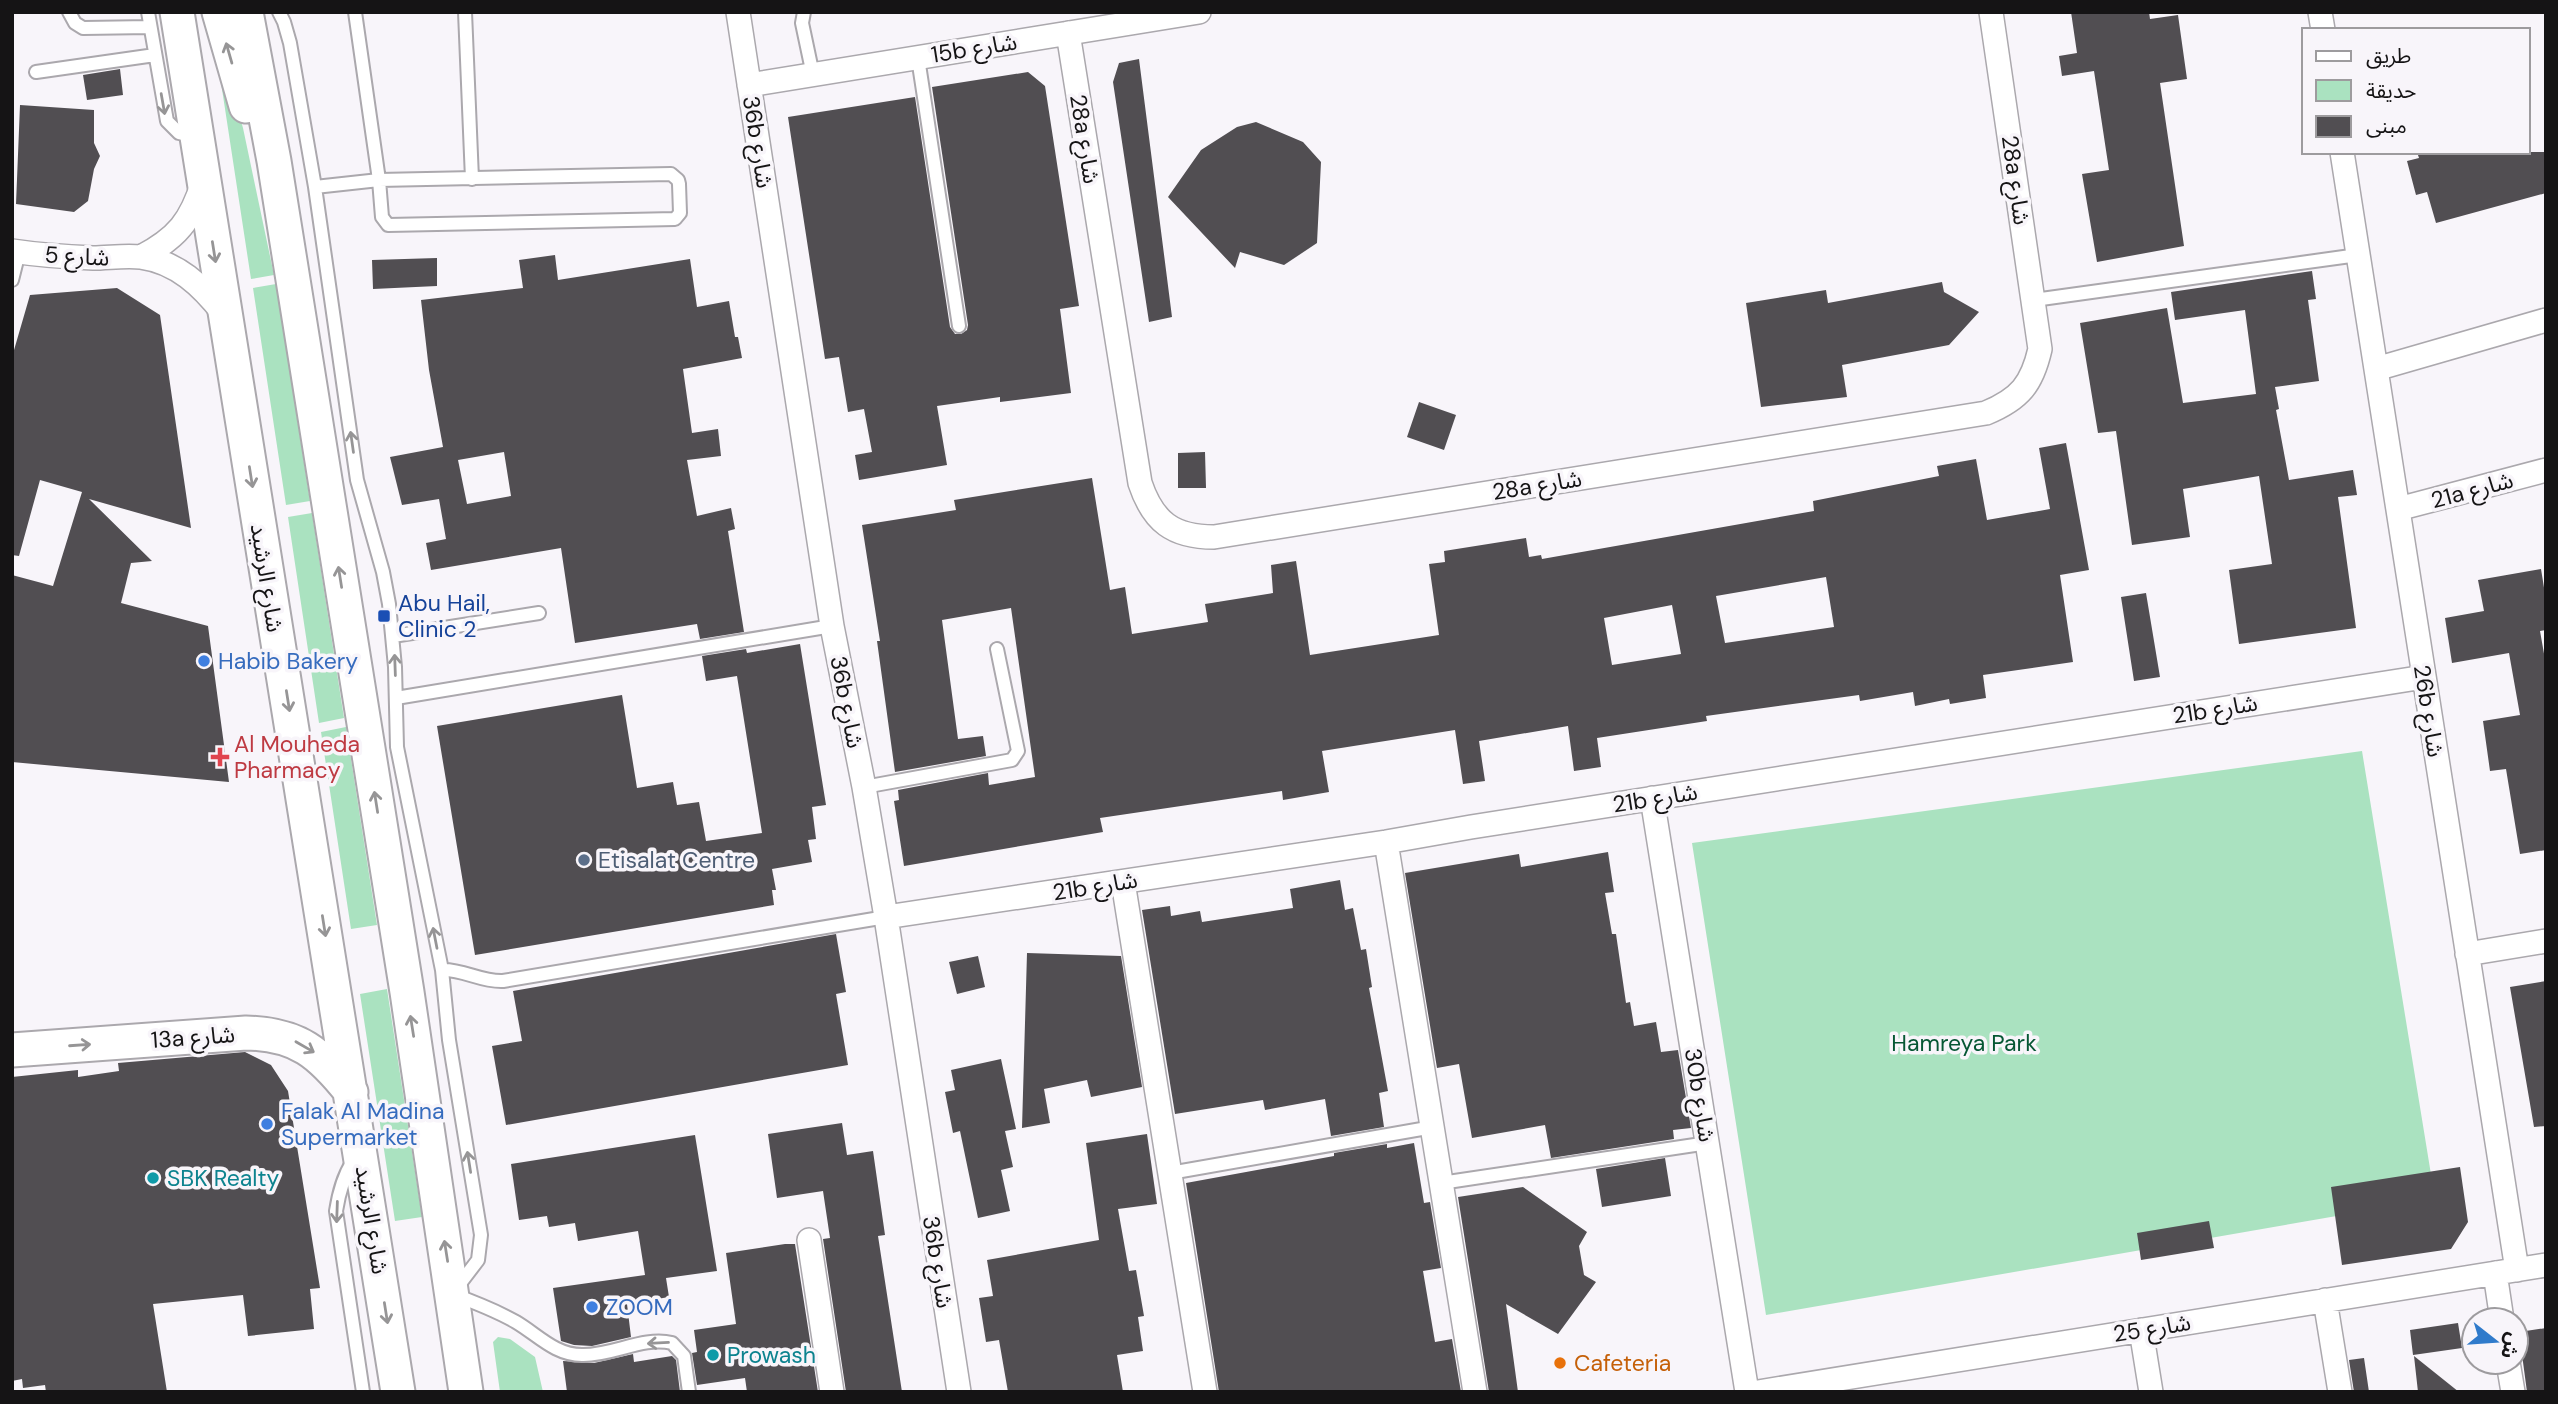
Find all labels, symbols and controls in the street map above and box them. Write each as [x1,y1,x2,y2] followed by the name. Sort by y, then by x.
[929,26,1019,72] street label: 15b شارع
[2302,28,2530,154] legend
[2366,42,2411,70] text: طريق
[222,43,235,65] one-way arrow
[2366,77,2416,105] text: حديقة
[157,92,170,115] one-way arrow
[1061,92,1107,186] street label: 28a شارع
[734,94,780,191] street label: 36b شارع
[2366,112,2407,140] text: مبنى
[1993,133,2037,227] street label: 28a شارع
[44,239,110,275] street label: شارع 5
[208,240,221,263] one-way arrow
[345,431,358,454] one-way arrow
[1490,463,1584,509] street label: 28a شارع
[245,465,258,488] one-way arrow
[2428,465,2517,517] street label: 21a شارع
[242,521,290,635] street label: شارع الرشيد
[333,566,346,589] one-way arrow
[398,588,490,644] place label: Abu Hail, Clinic 2
[376,608,392,624] marker: Abu Hail, Clinic 2
[218,646,358,676] place label: Habib Bakery
[196,653,212,669] marker: Habib Bakery
[821,653,871,751] street label: 36b شارع
[388,654,401,677] one-way arrow
[2405,663,2451,760] street label: 26b شارع
[2170,687,2260,733] street label: 21b شارع
[282,689,295,712] one-way arrow
[234,729,360,785] place label: Al Mouheda Pharmacy
[212,749,228,765] marker: Al Mouheda Pharmacy
[1610,776,1700,822] street label: 21b شارع
[369,791,382,814] one-way arrow
[598,845,755,875] place label: Etisalat Centre
[576,852,592,868] marker: Etisalat Centre
[1050,864,1140,910] street label: 21b شارع
[318,914,331,937] one-way arrow
[428,927,441,950] one-way arrow
[405,1016,418,1038] one-way arrow
[150,1019,236,1057] street label: 13a شارع
[1891,1028,2037,1058] park label: Hamreya Park
[69,1038,91,1051] one-way arrow
[294,1040,314,1054] one-way arrow
[1676,1046,1722,1144] street label: 30b شارع
[281,1096,444,1152] place label: Falak Al Madina Supermarket
[259,1116,275,1132] marker: Falak Al Madina Supermarket
[462,1151,475,1174] one-way arrow
[167,1163,279,1193] place label: SBK Realty
[347,1163,395,1277] street label: شارع الرشيد
[145,1170,161,1186] marker: SBK Realty
[331,1200,344,1223] one-way arrow
[914,1214,960,1311] street label: 36b شارع
[439,1241,452,1263] one-way arrow
[606,1292,673,1322] place label: ZOOM
[584,1299,600,1315] marker: ZOOM
[380,1301,393,1324] one-way arrow
[2460,1306,2530,1376] north arrow
[2111,1307,2193,1351] street label: شارع 25
[2495,1330,2527,1362] text: ش
[647,1337,670,1350] one-way arrow
[727,1340,816,1370] place label: Prowash
[705,1347,721,1363] marker: Prowash
[1574,1348,1671,1378] place label: Cafeteria
[1552,1355,1568,1371] marker: Cafeteria

